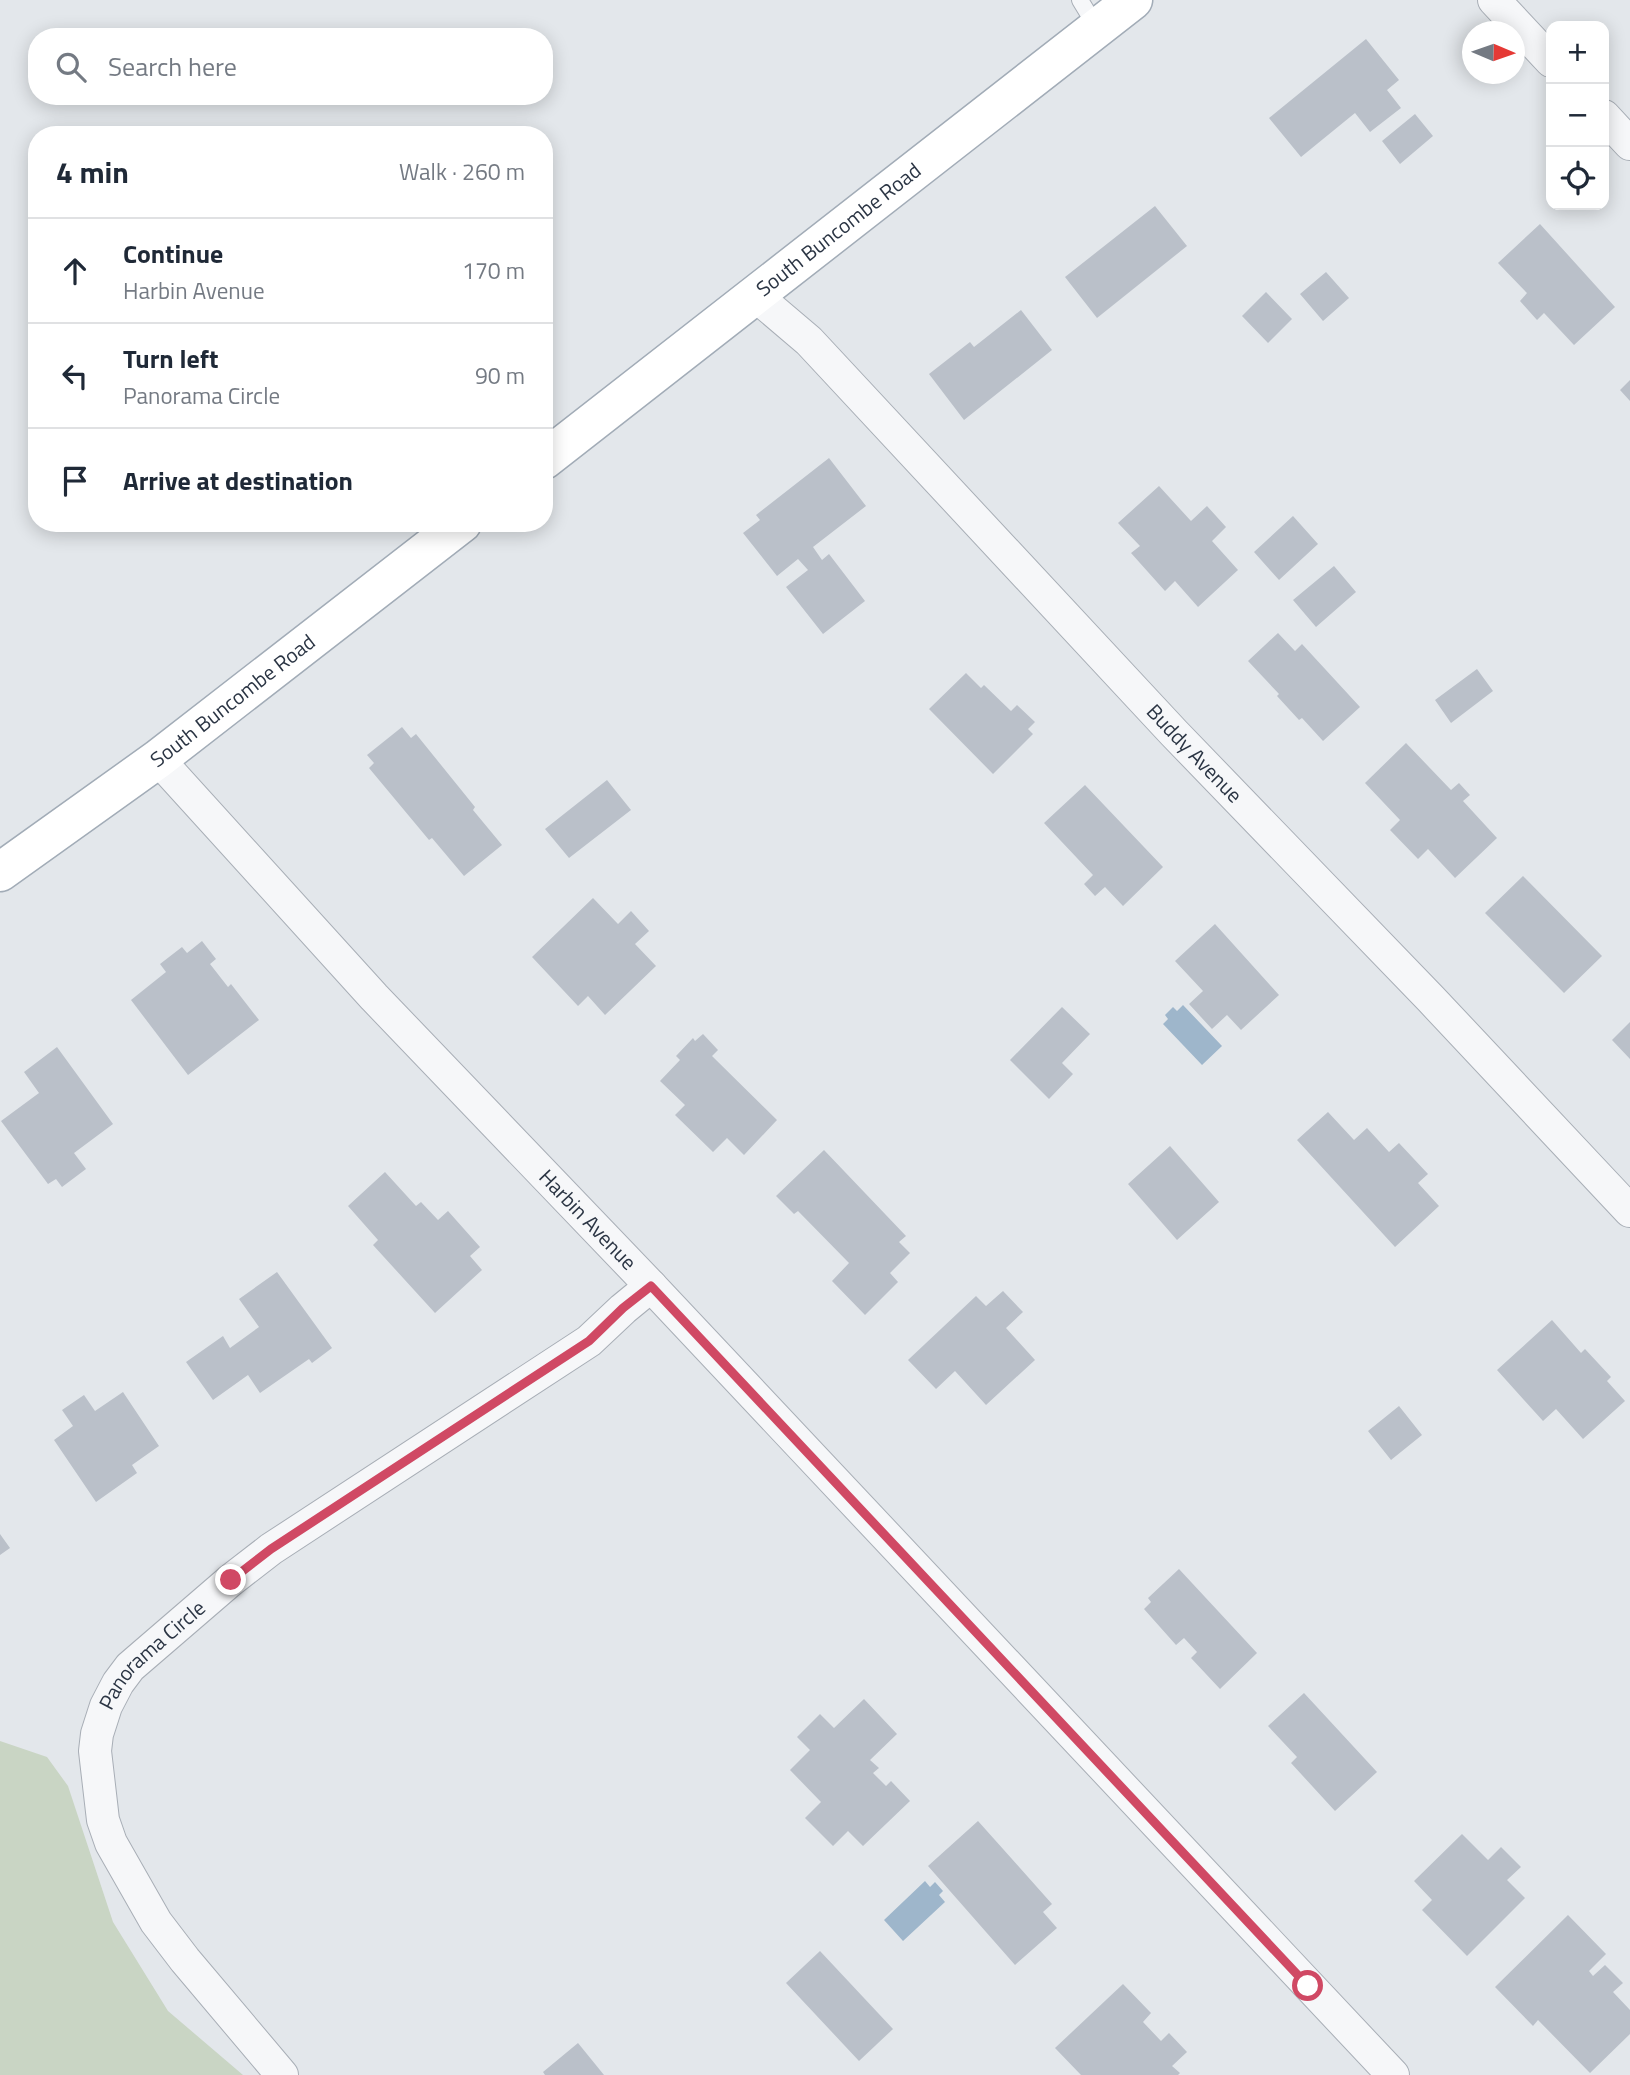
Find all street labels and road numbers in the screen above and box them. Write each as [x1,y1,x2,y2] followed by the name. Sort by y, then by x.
[749,154,927,304] street label: South Buncombe Road
[143,626,322,775] street label: South Buncombe Road
[1139,696,1250,810] street label: Buddy Avenue
[532,1161,645,1277] street label: Harbin Avenue
[90,1592,212,1715] street label: Panorama Circle

